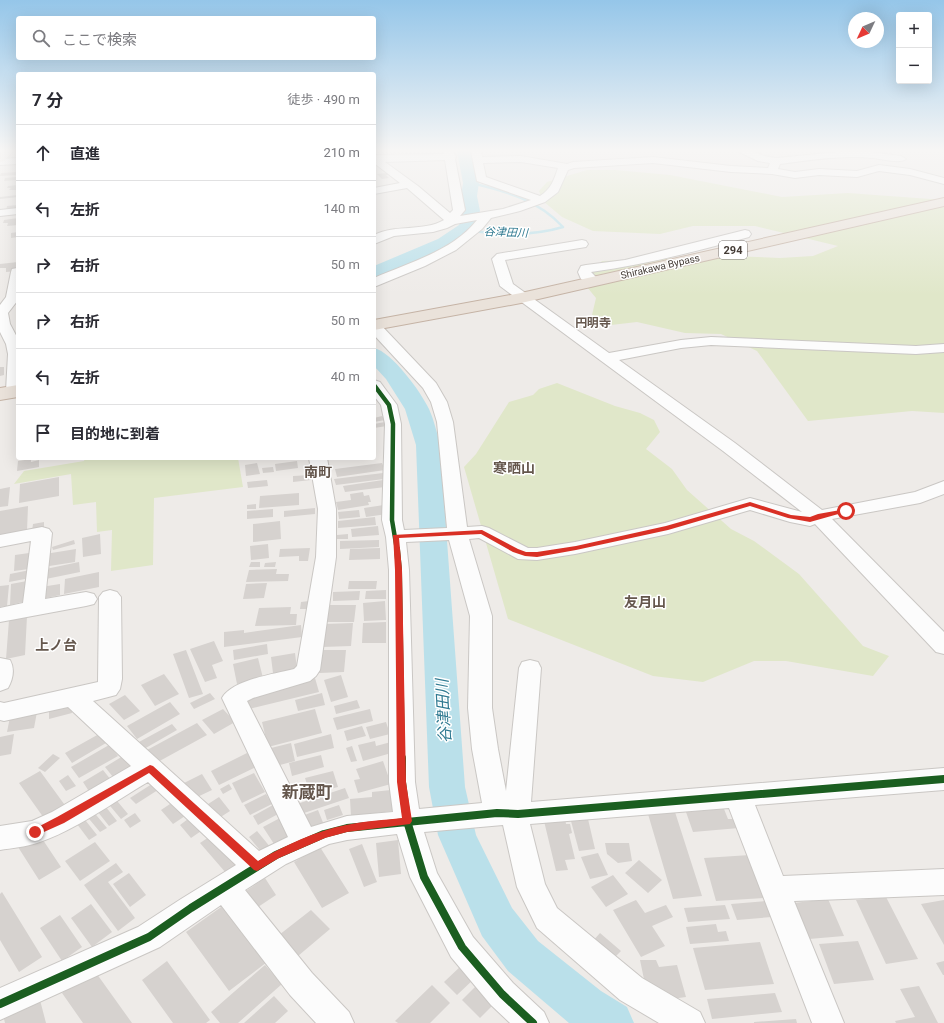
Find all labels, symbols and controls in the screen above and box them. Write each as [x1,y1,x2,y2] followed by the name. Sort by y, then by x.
[848,12,884,48] north arrow
[896,12,932,84] map controls
[896,12,932,48] button: +
[16,16,376,60] search box
[30,27,52,49] icon: search
[62,31,137,49] text: ここで検索
[896,48,932,84] button: −
[32,90,63,110] text: 7 分
[288,92,360,107] text: 徒歩 · 490 m
[32,142,54,164] icon: ahead
[70,145,100,163] text: 直進
[323,145,360,160] text: 210 m
[32,198,54,220] icon: left
[70,201,100,219] text: 左折
[323,201,360,216] text: 140 m
[484,225,529,240] water label: 谷津田川
[719,241,747,259] road number: 294
[620,252,701,281] street label: Shirakawa Bypass
[32,254,54,276] icon: right
[70,257,100,275] text: 右折
[331,257,360,272] text: 50 m
[32,310,54,332] icon: right
[70,313,100,331] text: 右折
[331,313,360,328] text: 50 m
[575,316,611,330] district label: 円明寺
[32,366,54,388] icon: left
[70,369,100,387] text: 左折
[331,369,360,384] text: 40 m
[32,422,54,444] icon: arrive
[70,425,160,443] text: 目的地に到着
[493,460,535,476] district label: 寒晒山
[304,464,332,480] district label: 南町
[837,502,855,520] route start
[624,594,666,610] district label: 友月山
[35,637,77,653] district label: 上ノ台
[432,677,455,743] water label: 谷津田川
[282,782,333,802] district label: 新蔵町
[26,823,44,841] route end

